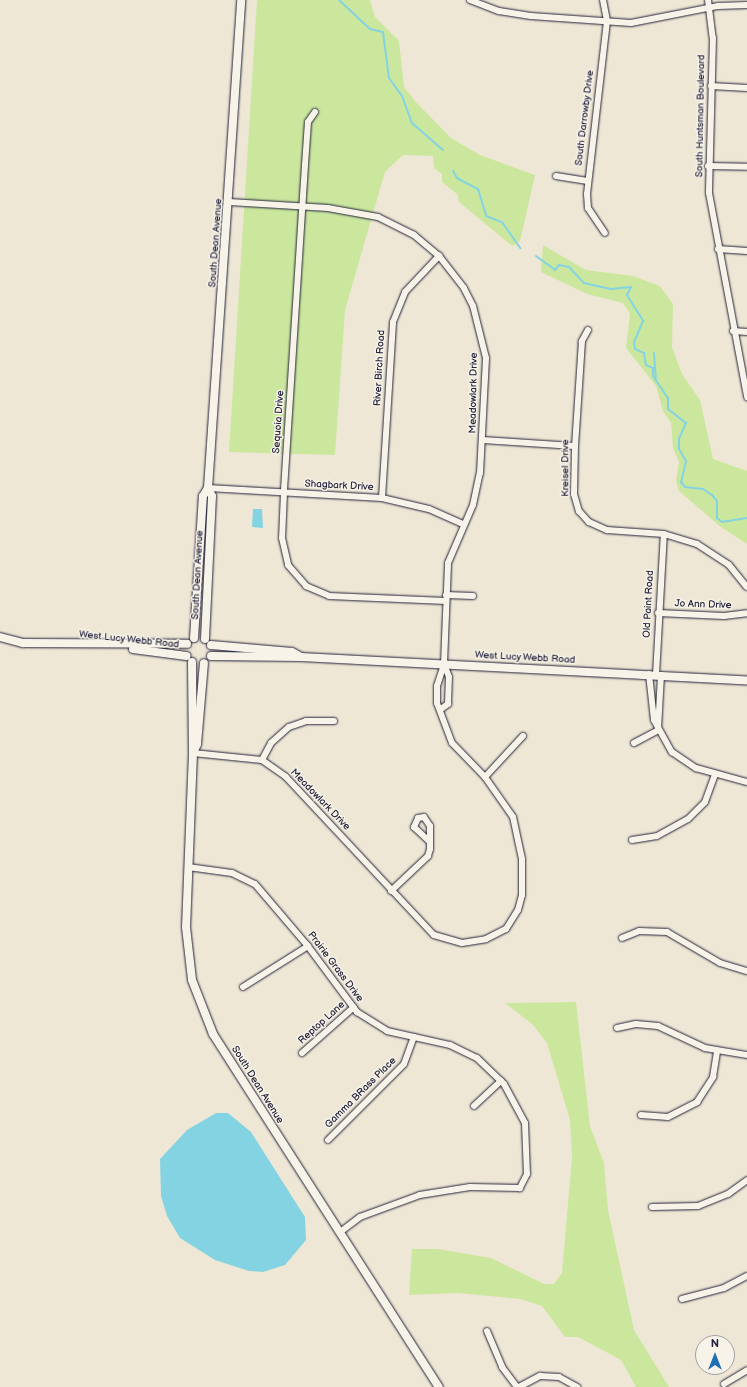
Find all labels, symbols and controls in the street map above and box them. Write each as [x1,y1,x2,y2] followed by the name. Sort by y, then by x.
[694,55,708,177] street label: South Huntsman Boulevard
[573,69,597,167] street label: South Darrowby Drive
[207,198,225,288] street label: South Dean Avenue
[372,330,388,406] street label: River Birch Road
[467,352,481,434] street label: Meadowlark Drive
[271,390,287,454] street label: Sequoia Drive
[560,439,572,497] street label: Kreisel Drive
[304,478,374,494] street label: Shagbark Drive
[190,530,206,620] street label: South Dean Avenue
[641,570,657,638] street label: Old Paint Road
[674,598,732,612] street label: Jo Ann Drive
[78,629,180,651] street label: West Lucy Webb Road
[474,649,576,667] street label: West Lucy Webb Road
[288,767,352,833] street label: Meadowlark Drive
[305,929,365,1005] street label: Prairie Grass Drive
[296,999,348,1047] street label: Reptop Lane
[228,1044,286,1126] street label: South Dean Avenue
[323,1055,399,1131] street label: Gamma BRass Place
[695,1335,735,1375] north arrow
[711,1337,719,1350] text: N

